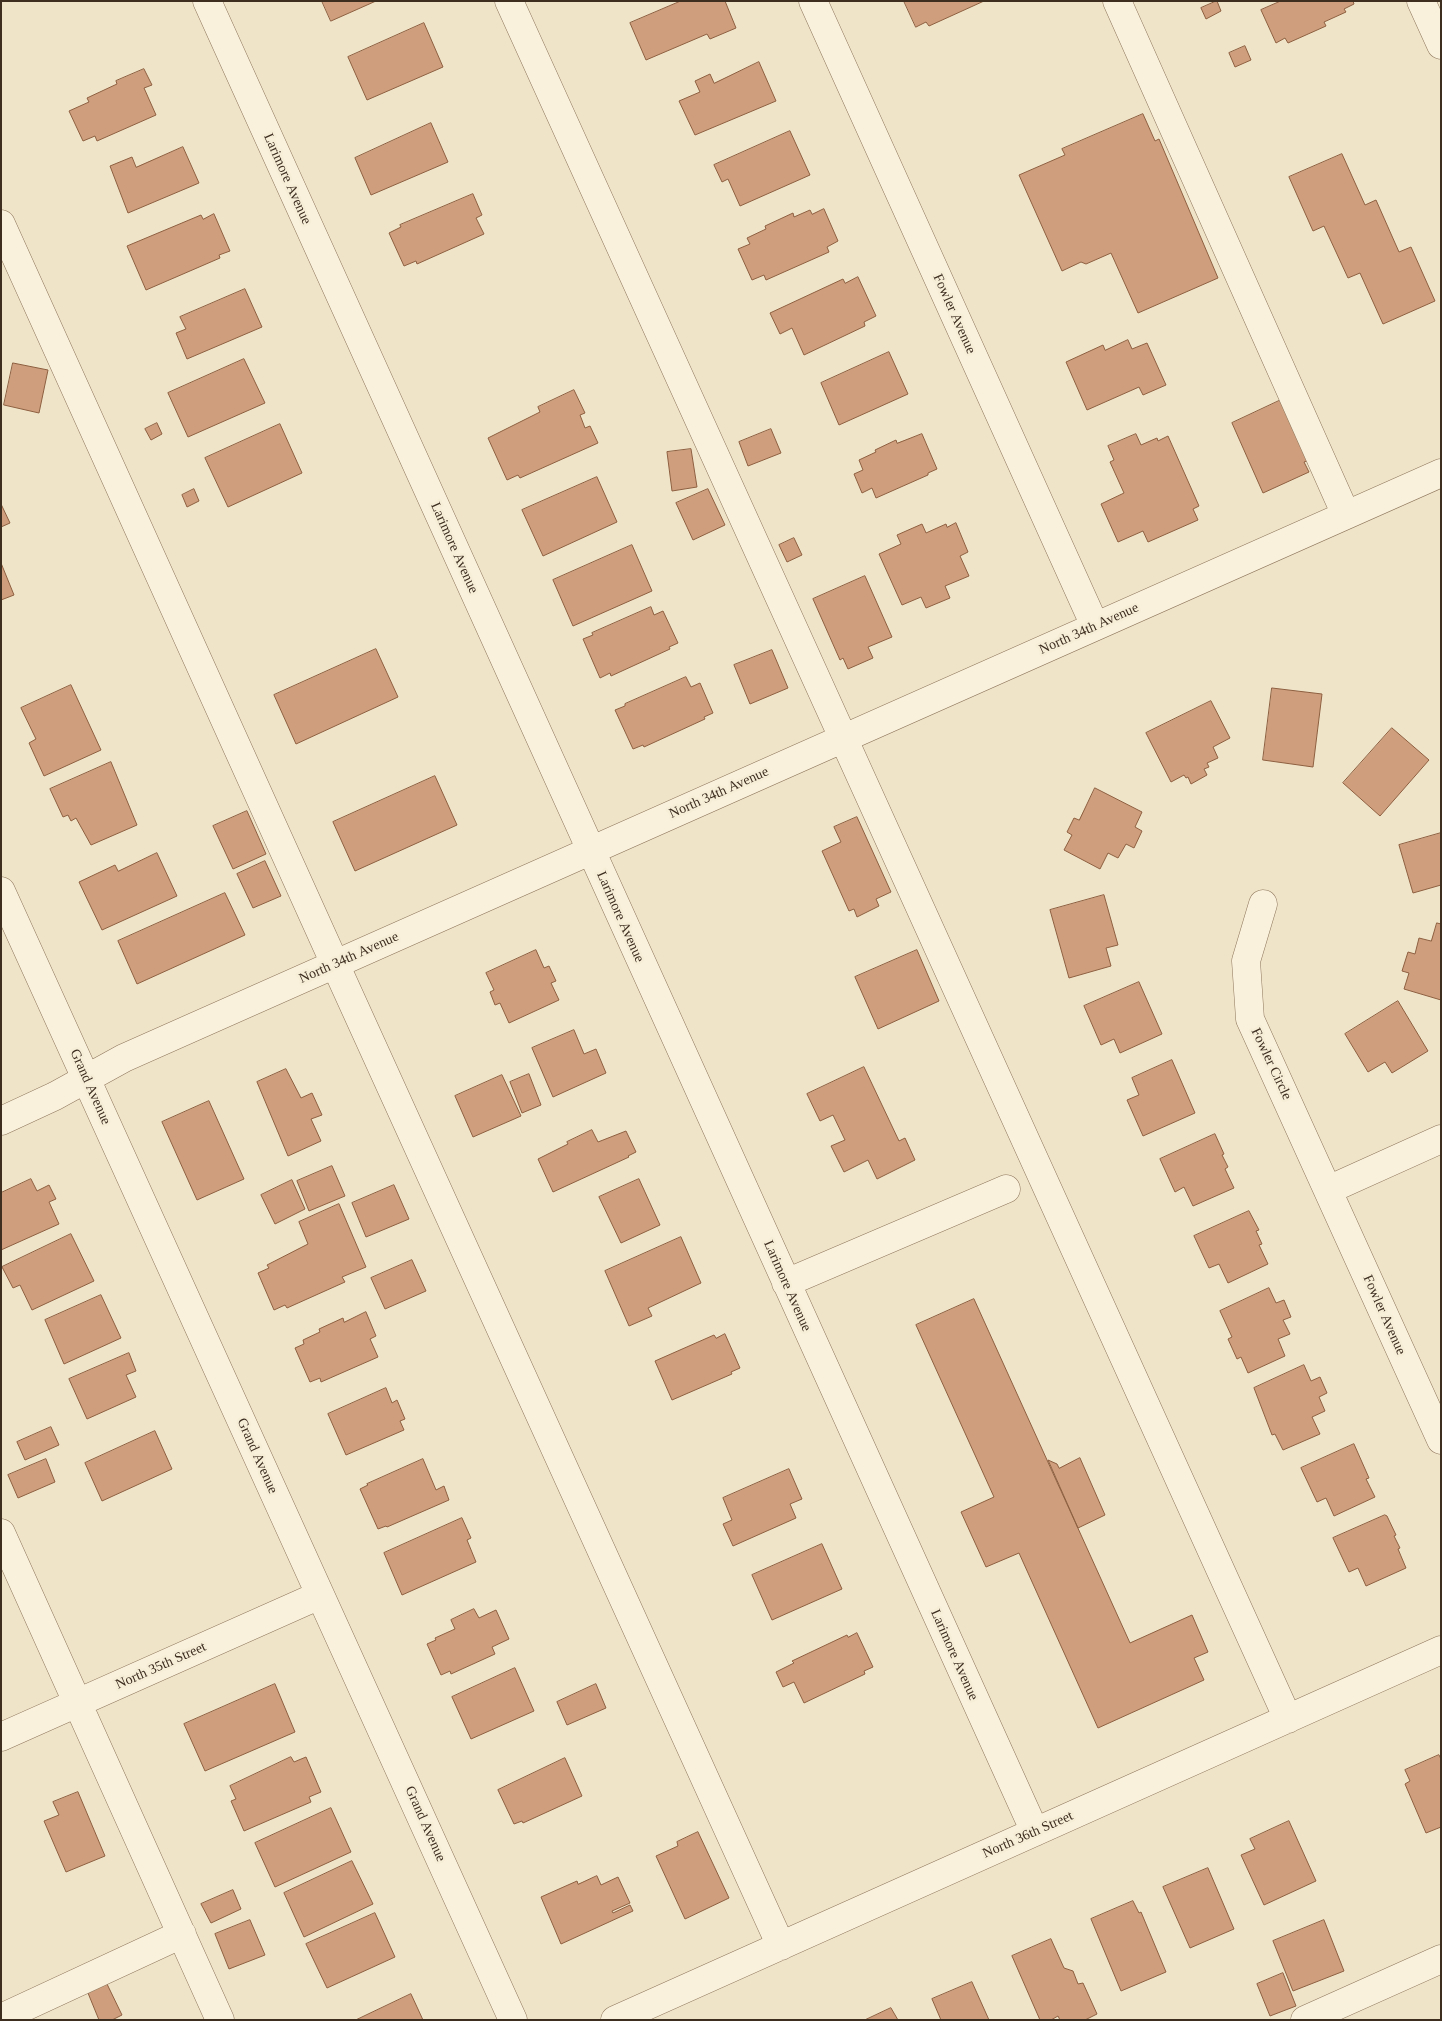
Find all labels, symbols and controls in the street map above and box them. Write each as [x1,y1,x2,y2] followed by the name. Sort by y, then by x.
[259,131,315,227] street label: Larimore Avenue
[929,271,979,357] street label: Fowler Avenue
[426,500,482,596] street label: Larimore Avenue
[1037,600,1141,658] street label: North 34th Avenue
[667,764,771,822] street label: North 34th Avenue
[592,869,648,965] street label: Larimore Avenue
[297,929,401,987] street label: North 34th Avenue
[1247,1025,1295,1103] street label: Fowler Circle
[66,1047,114,1127] street label: Grand Avenue
[759,1238,815,1334] street label: Larimore Avenue
[1359,1272,1409,1358] street label: Fowler Avenue
[233,1416,281,1496] street label: Grand Avenue
[926,1607,982,1703] street label: Larimore Avenue
[113,1639,209,1693] street label: North 35th Street
[401,1784,449,1864] street label: Grand Avenue
[980,1808,1076,1862] street label: North 36th Street

